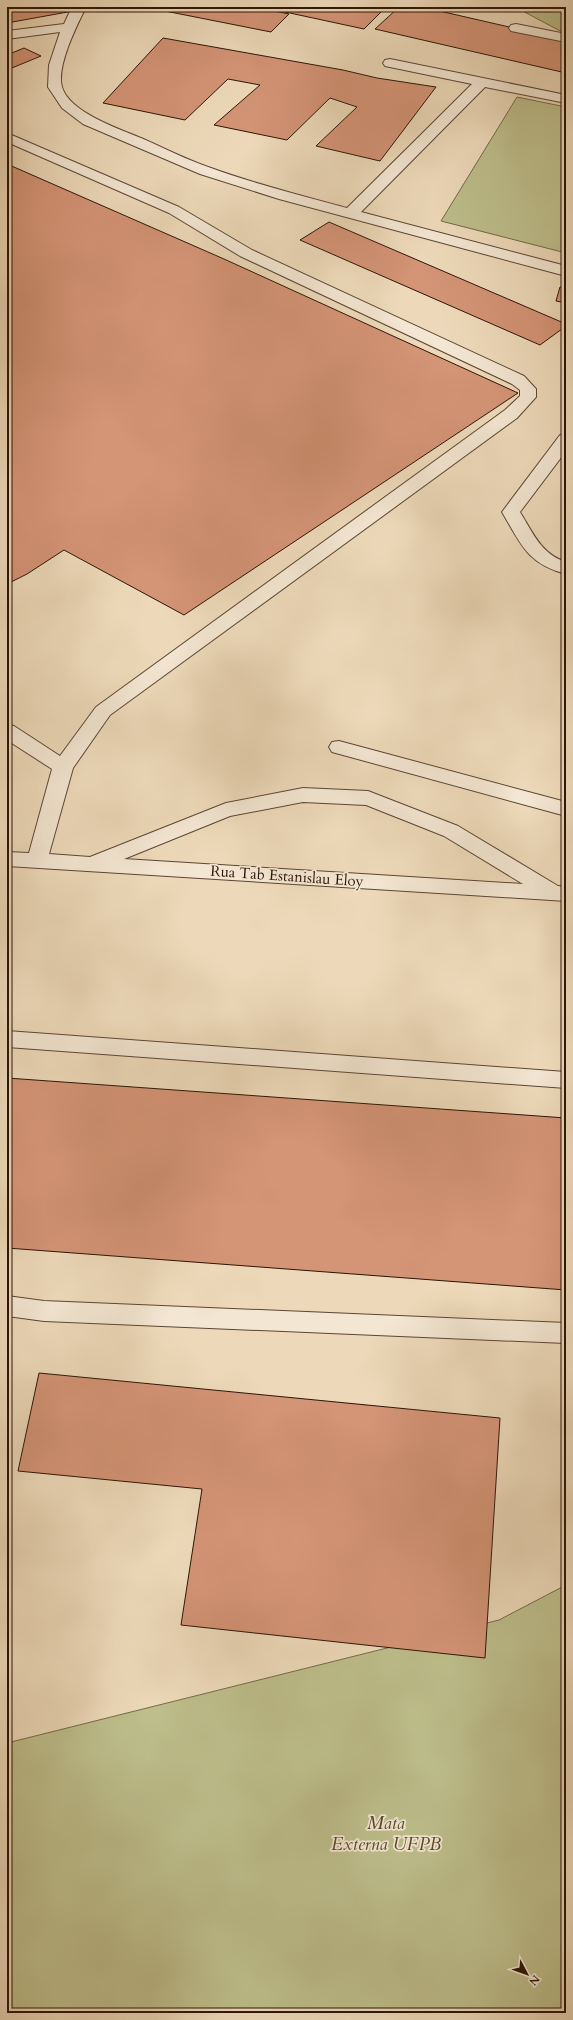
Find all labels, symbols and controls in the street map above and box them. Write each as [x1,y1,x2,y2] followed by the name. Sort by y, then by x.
[210,861,364,891] street label: Rua Tab Estanislau Eloy
[331,1811,441,1857] park label: Mata Externa UFPB
[507,1954,547,1994] north arrow
[525,1972,543,1989] text: N

